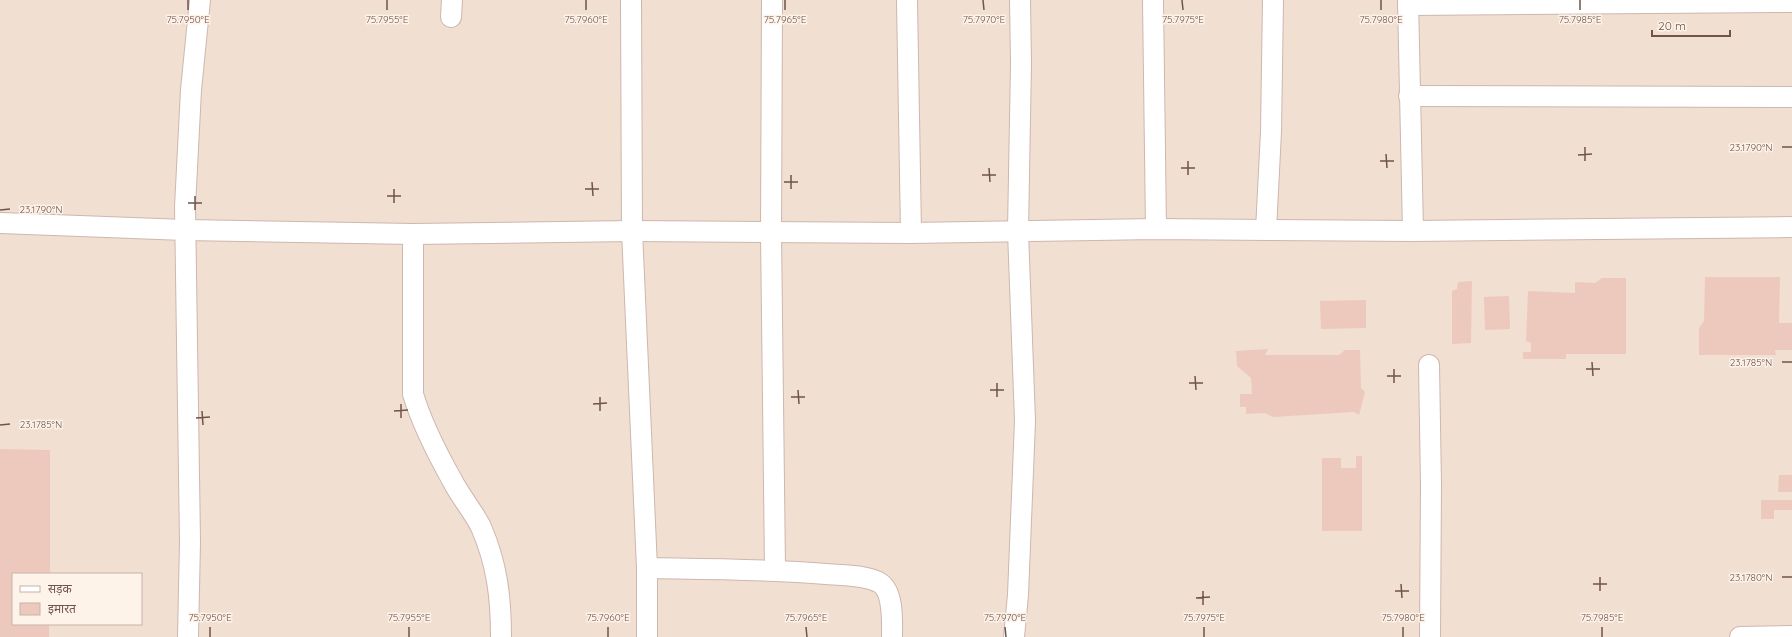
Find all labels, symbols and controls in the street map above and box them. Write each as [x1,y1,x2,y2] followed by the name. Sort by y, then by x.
[1652,12,1730,38] scale bar
[166,13,210,26] text: 75.7950°E
[366,13,409,26] text: 75.7955°E
[564,13,608,26] text: 75.7960°E
[764,13,807,26] text: 75.7965°E
[963,13,1006,26] text: 75.7970°E
[1162,13,1204,26] text: 75.7975°E
[1359,13,1403,26] text: 75.7980°E
[1559,13,1602,26] text: 75.7985°E
[1658,18,1686,33] text: 20 m
[1729,141,1773,154] text: 23.1790°N
[19,203,63,216] text: 23.1790°N
[1730,356,1772,369] text: 23.1785°N
[20,418,62,431] text: 23.1785°N
[1730,571,1772,584] text: 23.1780°N
[12,573,142,625] legend
[48,581,73,596] text: सड़क
[48,601,77,616] text: इमारत
[188,611,232,624] text: 75.7950°E
[388,611,431,624] text: 75.7955°E
[586,611,630,624] text: 75.7960°E
[785,611,828,624] text: 75.7965°E
[984,611,1027,624] text: 75.7970°E
[1183,611,1225,624] text: 75.7975°E
[1381,611,1425,624] text: 75.7980°E
[1581,611,1624,624] text: 75.7985°E

